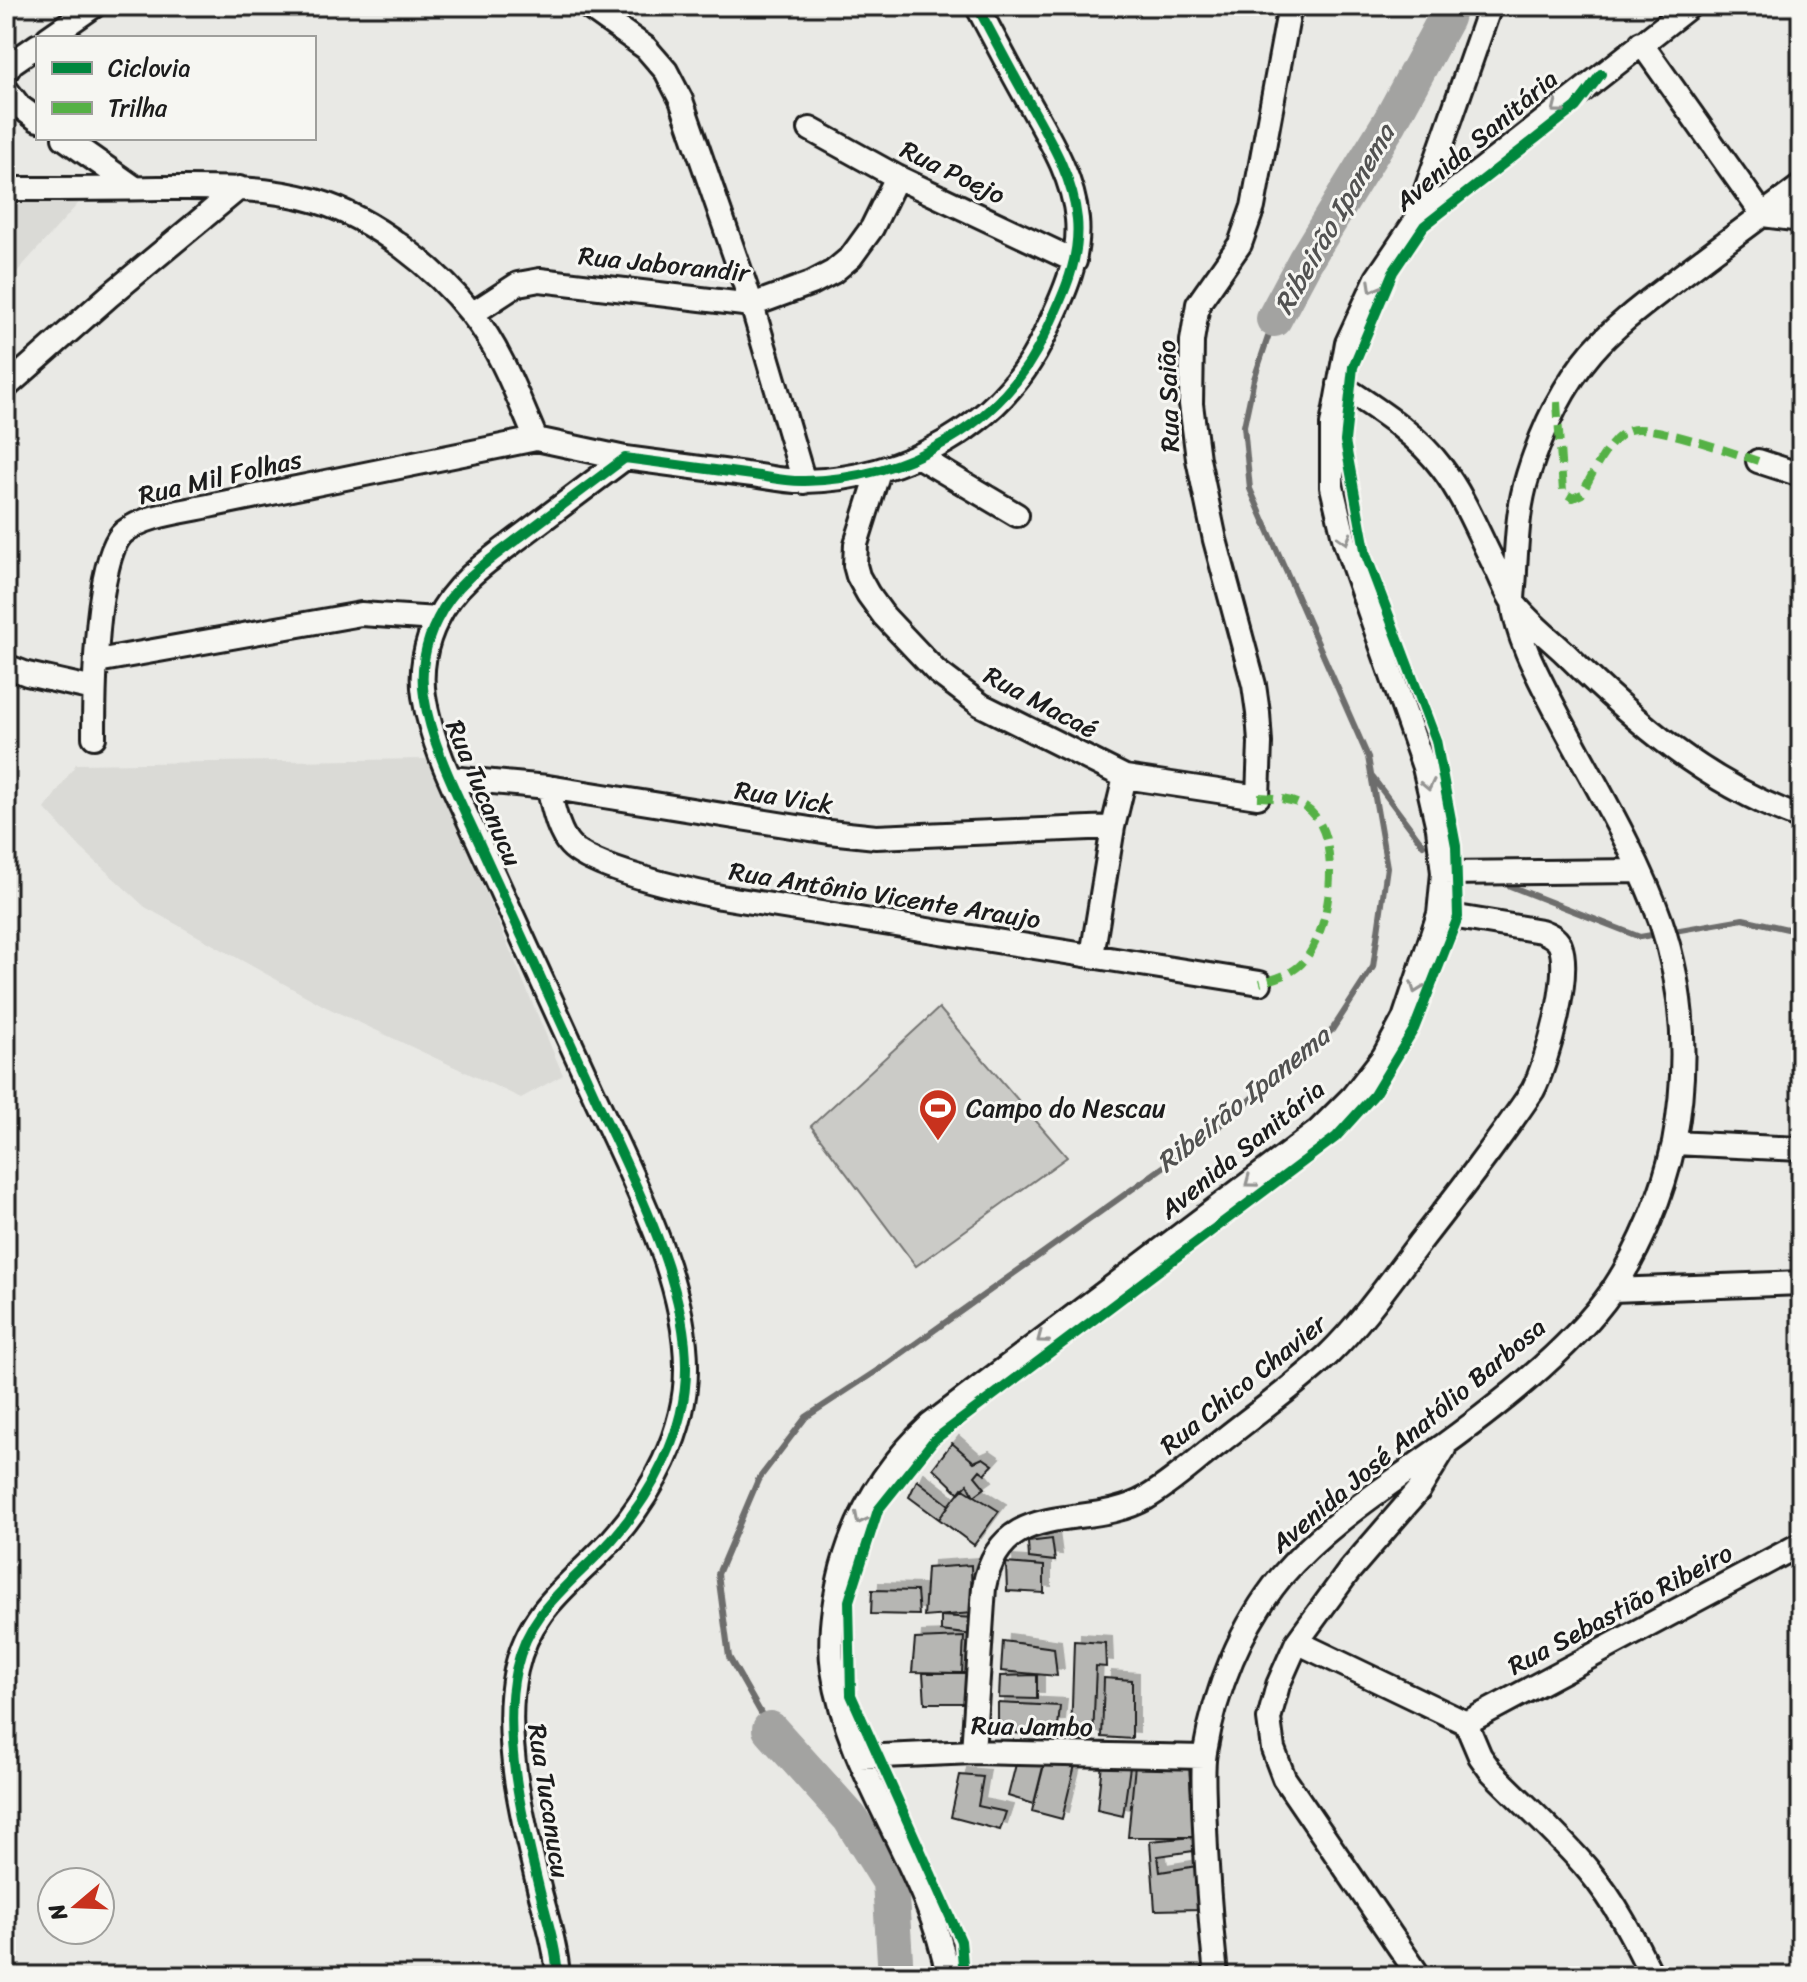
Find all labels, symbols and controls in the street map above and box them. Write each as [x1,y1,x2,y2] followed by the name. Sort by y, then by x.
[36,36,316,140] legend
[108,47,190,89] text: Ciclovia
[1383,57,1569,224] street label: Avenida Sanitária
[108,87,168,129] text: Trilha
[1551,99,1566,113] one-way arrow
[1259,113,1410,324] water label: Ribeirão Ipanema
[892,127,1014,217] street label: Rua Poejo
[576,232,753,296] street label: Rua Jaborandir
[1367,279,1382,294] one-way arrow
[1143,339,1193,453] street label: Rua Saião
[134,436,307,518] street label: Rua Mil Folhas
[1335,531,1352,545] one-way arrow
[975,653,1107,751] street label: Rua Macaé
[432,712,536,874] street label: Rua Tucanucu
[732,767,837,827] street label: Rua Vick
[1419,777,1436,791] one-way arrow
[726,848,1044,942] street label: Rua Antônio Vicente Araujo
[1409,980,1426,994] one-way arrow
[1145,1012,1343,1185] water label: Ribeirão Ipanema
[1148,1067,1335,1231] street label: Avenida Sanitária
[966,1085,1166,1131] place label: Campo do Nescau
[917,1087,959,1142] sports icon: Campo do Nescau
[1245,1173,1259,1187] one-way arrow
[1149,1301,1338,1466] street label: Rua Chico Chavier
[1259,1305,1556,1565] street label: Avenida José Anatólio Barbosa
[1037,1329,1051,1343] one-way arrow
[854,1510,869,1525] one-way arrow
[1499,1530,1741,1688] street label: Rua Sebastião Ribeiro
[971,1702,1093,1750] street label: Rua Jambo
[514,1720,584,1882] street label: Rua Tucanucu
[36,1866,116,1946] north arrow
[36,1898,79,1927] text: N

